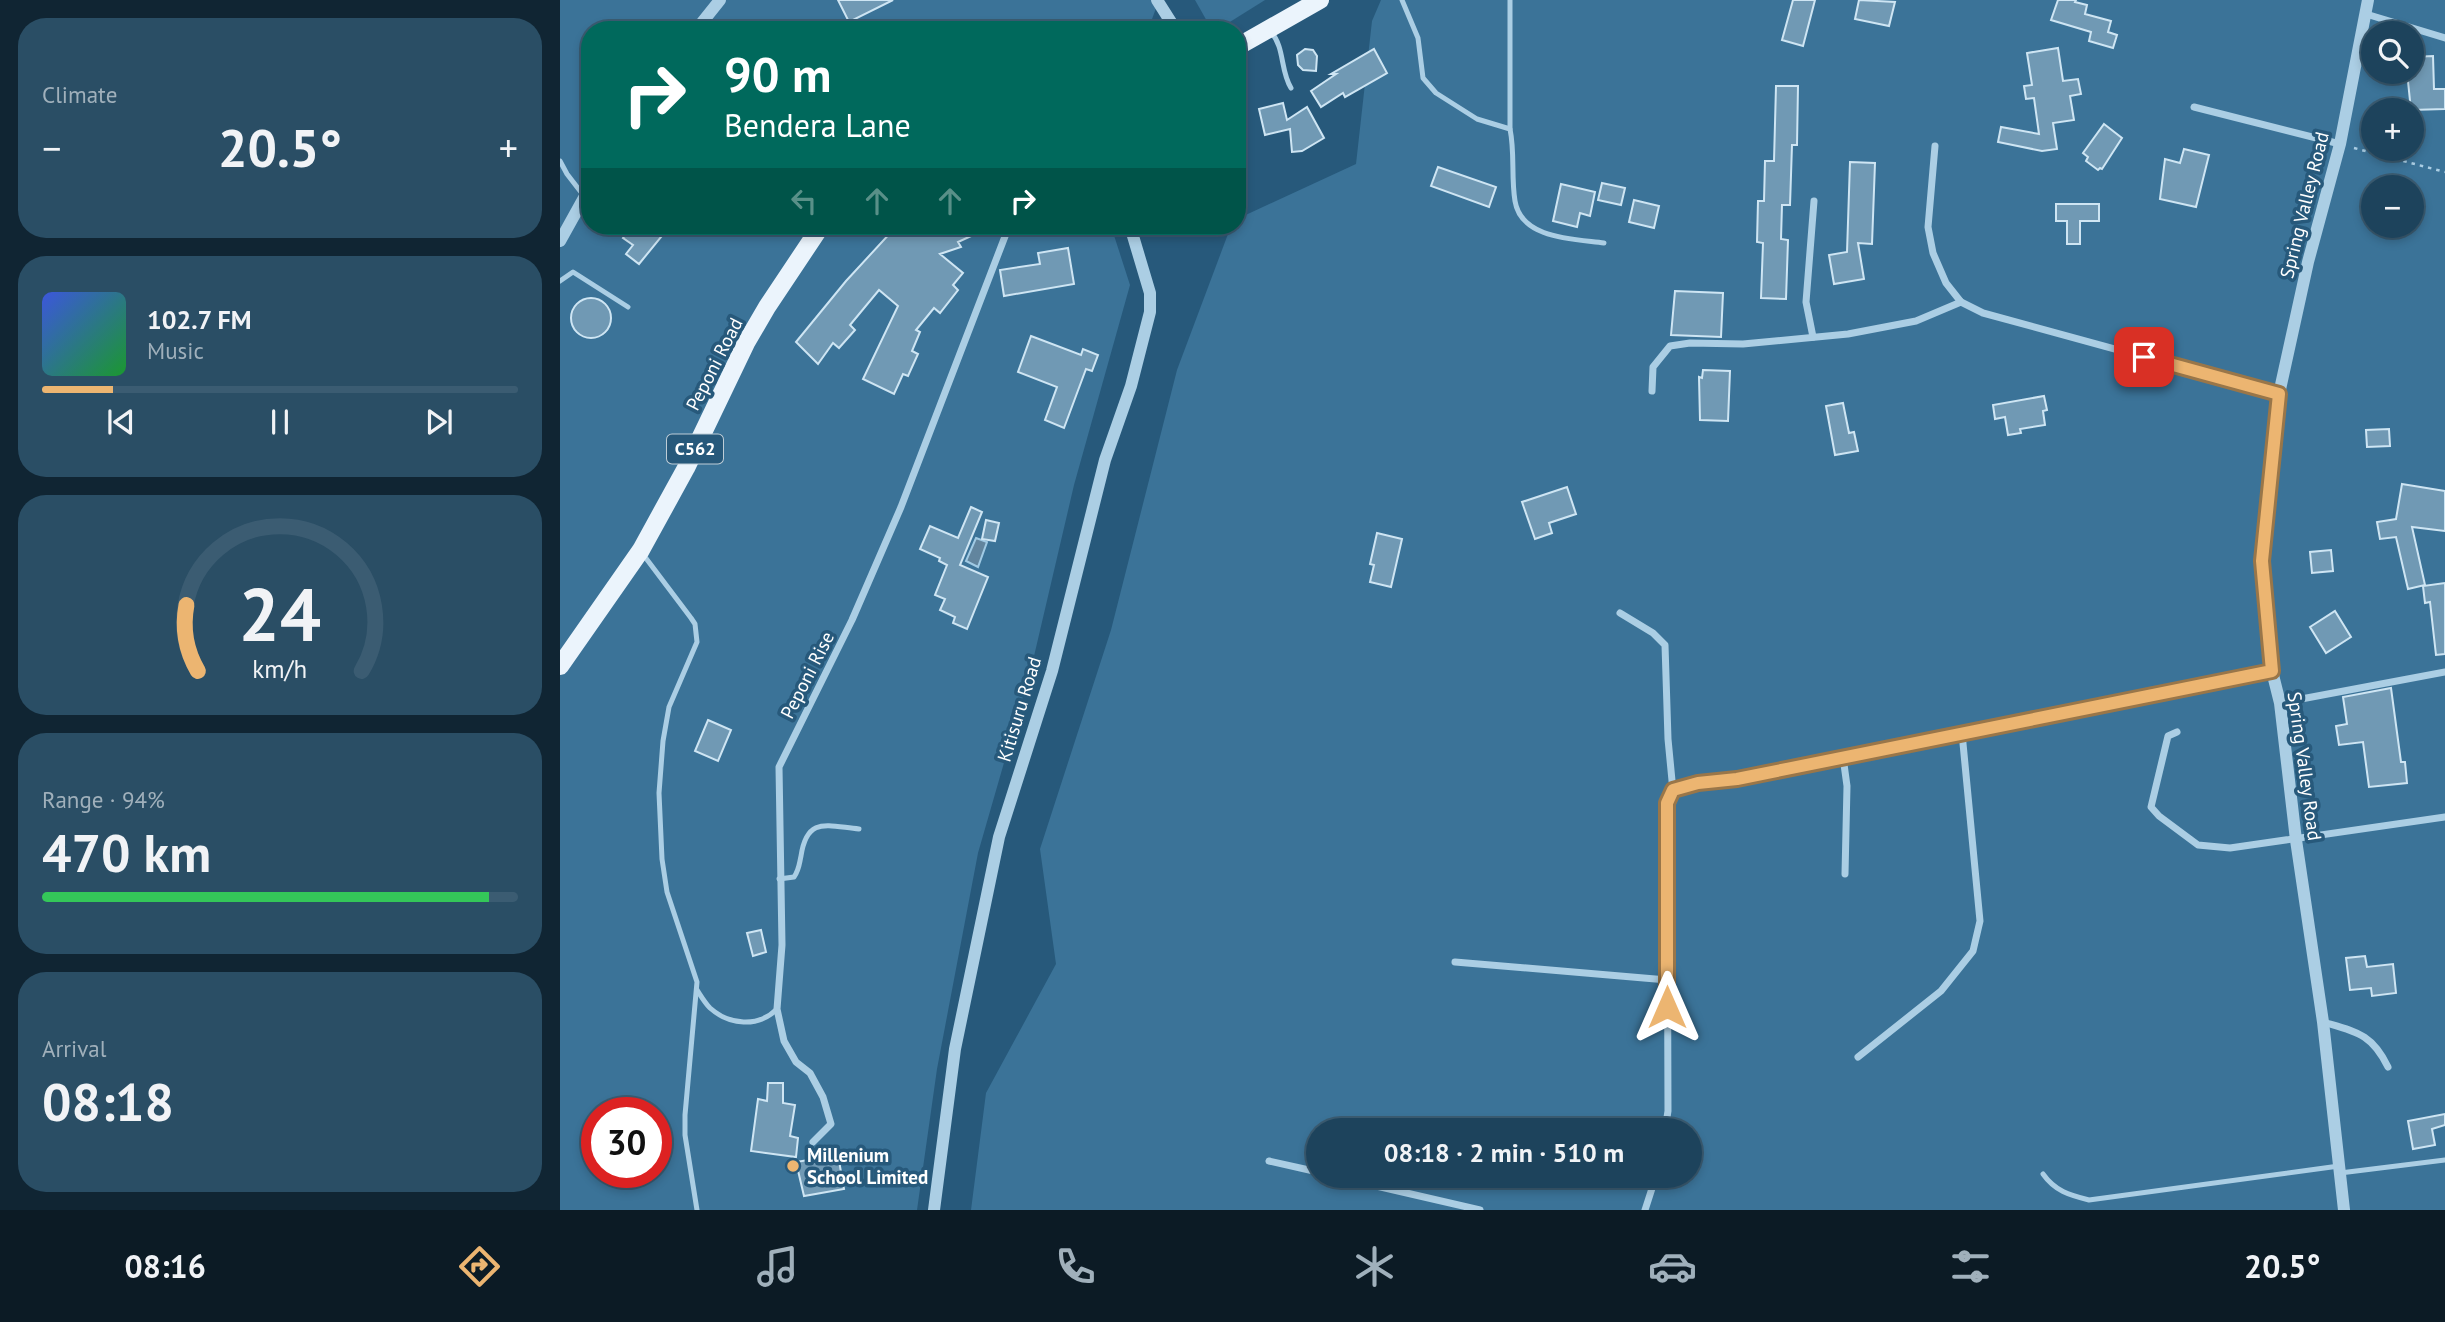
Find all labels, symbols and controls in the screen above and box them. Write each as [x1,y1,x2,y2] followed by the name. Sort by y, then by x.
[2361,21,2424,238] map controls
[2361,21,2424,84] button: search
[724,42,831,106] text: 90 m
[609,49,700,140] icon: right
[42,80,117,109] text: Climate
[2361,98,2424,161] button: +
[724,104,911,146] text: Bendera Lane
[218,114,342,181] text: 20.5°
[42,123,61,172] text: −
[499,123,518,172] text: +
[2274,129,2334,281] street label: Spring Valley Road
[2361,175,2424,238] button: −
[785,182,823,220] icon: left
[858,182,896,220] icon: ahead
[931,182,969,220] icon: ahead
[1004,182,1042,220] icon: right
[147,303,252,336] text: 102.7 FM
[680,314,748,414] street label: Peponi Road
[2114,327,2174,387] pin
[147,336,204,365] text: Music
[2125,338,2163,376] icon: arrive
[102,403,140,441] icon: previous
[261,403,299,441] icon: pause
[420,403,458,441] icon: next
[667,434,723,463] road number: C562
[239,567,321,661] text: 24
[775,627,839,723] street label: Peponi Rise
[253,653,307,685] text: km/h
[992,654,1046,764] street label: Kitisuru Road
[2283,690,2327,842] street label: Spring Valley Road
[42,785,165,814] text: Range · 94%
[42,819,211,886] text: 470 km
[1630,970,1704,1044] position arrow
[42,1034,106,1063] text: Arrival
[42,1068,174,1135] text: 08:18
[581,1097,672,1188] speed limit sign: 30
[1384,1136,1624,1169] text: 08:18 · 2 min · 510 m
[807,1143,928,1189] place label: Millenium School Limited
[785,1158,801,1174] marker: Millenium School Limited
[455,1242,504,1291] icon: directions
[753,1242,802,1291] icon: music
[1051,1242,1100,1291] icon: phone
[1350,1242,1399,1291] icon: climate
[1648,1242,1697,1291] icon: car
[1946,1242,1995,1291] icon: filters
[125,1245,206,1287] text: 08:16
[2244,1245,2320,1287] text: 20.5°

